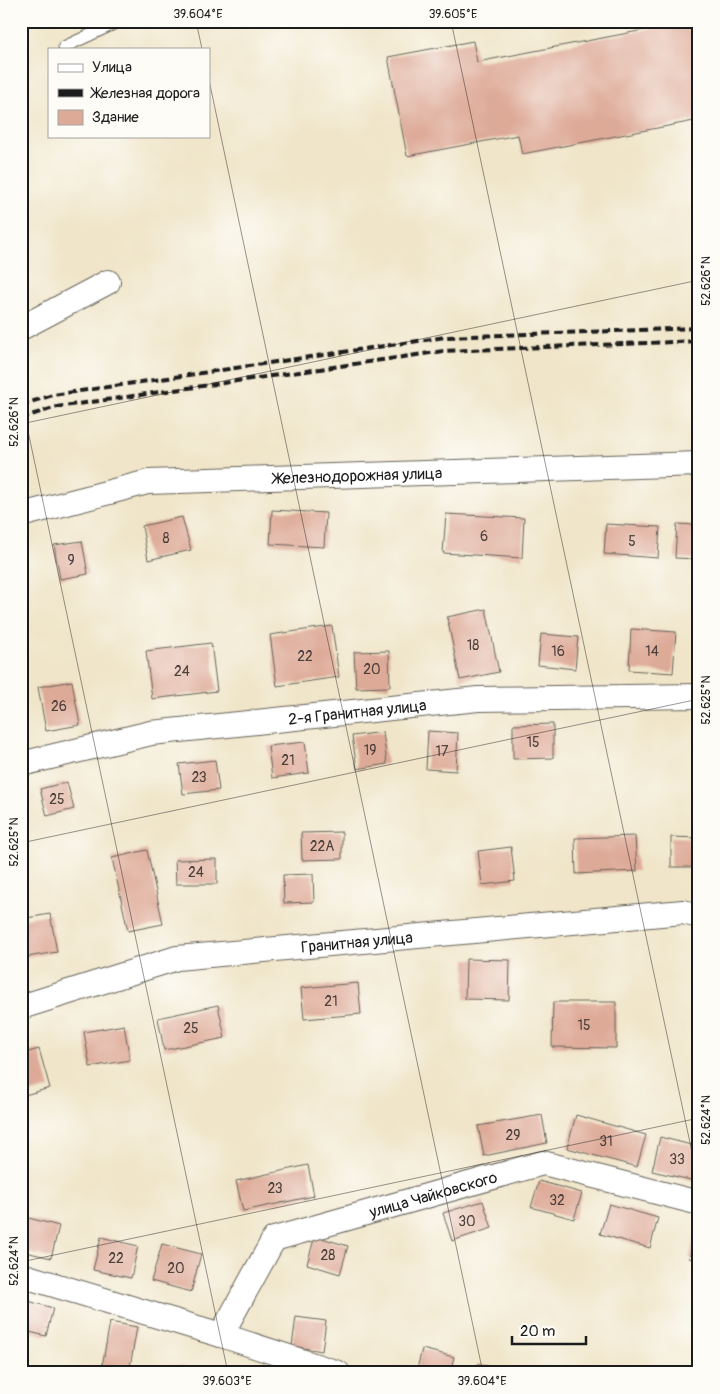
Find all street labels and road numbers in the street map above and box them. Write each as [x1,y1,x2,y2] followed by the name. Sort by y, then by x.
[270,463,443,489] street label: Железнодорожная улица
[287,695,427,730] street label: 2-я Гранитная улица
[300,928,414,958] street label: Гранитная улица
[366,1167,500,1223] street label: улица Чайковского

